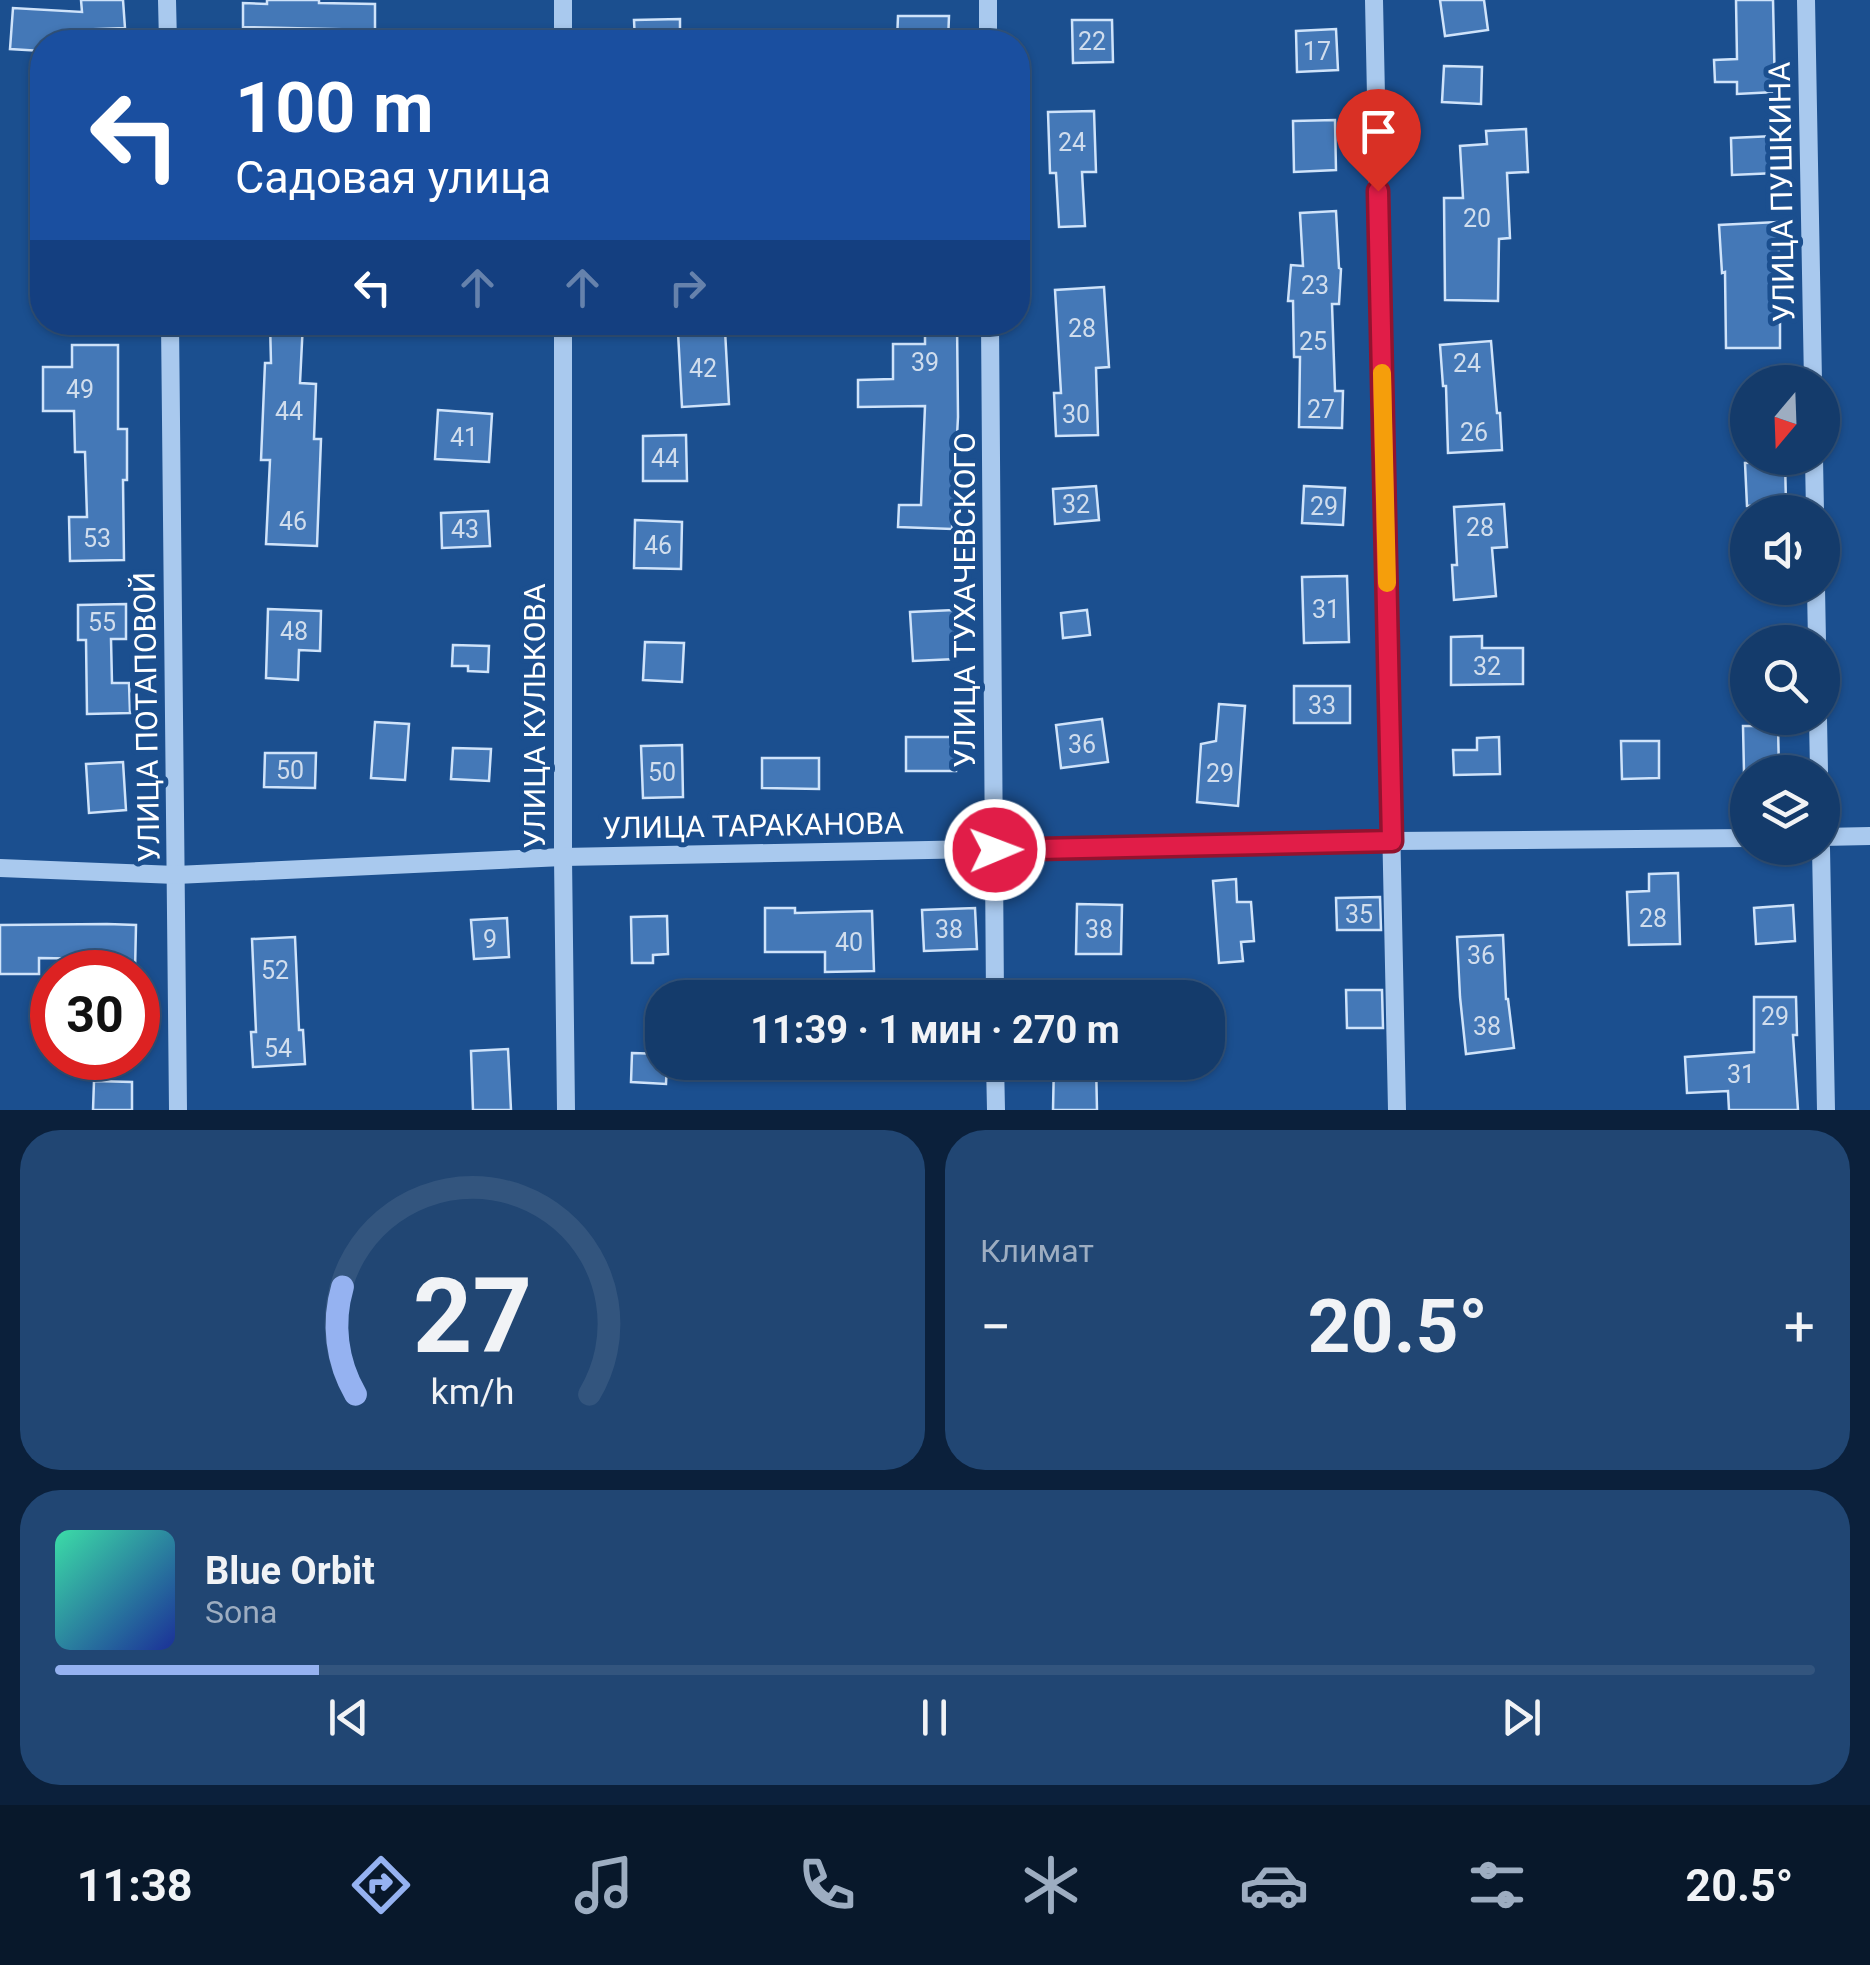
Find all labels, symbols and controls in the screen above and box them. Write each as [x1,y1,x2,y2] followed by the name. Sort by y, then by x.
[1078,27,1106,56] house number: 22
[1303,37,1331,66] house number: 17
[1762,61,1801,322] street label: УЛИЦА ПУШКИНА
[235,67,434,149] text: 100 m
[70,70,200,200] icon: left
[1336,89,1421,192] pin
[1351,104,1406,159] icon: arrive
[1058,128,1086,157] house number: 24
[235,151,551,204] text: Садовая улица
[1463,204,1491,233] house number: 20
[345,260,400,315] icon: left
[450,260,505,315] icon: ahead
[555,260,610,315] icon: ahead
[660,260,715,315] icon: right
[1301,271,1329,300] house number: 23
[1068,314,1096,343] house number: 28
[1299,327,1327,356] house number: 25
[911,348,939,377] house number: 39
[1453,349,1481,378] house number: 24
[689,354,717,383] house number: 42
[1730,365,1840,475] north arrow
[1730,365,1840,865] map controls
[66,375,94,404] house number: 49
[1307,395,1335,424] house number: 27
[275,397,303,426] house number: 44
[1062,400,1090,429] house number: 30
[1460,418,1488,447] house number: 26
[450,423,478,452] house number: 41
[947,432,982,768] street label: УЛИЦА ТУХАЧЕВСКОГО
[651,444,679,473] house number: 44
[1062,490,1090,519] house number: 32
[1310,492,1338,521] house number: 29
[1730,495,1840,605] button: sound
[279,507,307,536] house number: 46
[1466,513,1494,542] house number: 28
[451,515,479,544] house number: 43
[83,524,111,553] house number: 53
[644,531,672,560] house number: 46
[126,571,167,863] street label: УЛИЦА ПОТАПОВОЙ
[517,583,552,849] street label: УЛИЦА КУЛЬКОВА
[1312,595,1340,624] house number: 31
[88,608,116,637] house number: 55
[280,617,308,646] house number: 48
[1730,625,1840,735] button: search
[1473,652,1501,681] house number: 32
[1308,691,1336,720] house number: 33
[1068,730,1096,759] house number: 36
[1730,755,1840,865] button: layers
[276,756,304,785] house number: 50
[648,758,676,787] house number: 50
[1206,759,1234,788] house number: 29
[943,798,1047,902] position arrow
[602,805,904,846] street label: УЛИЦА ТАРАКАНОВА
[1345,900,1373,929] house number: 35
[1639,904,1667,933] house number: 28
[935,915,963,944] house number: 38
[1085,915,1113,944] house number: 38
[483,925,497,954] house number: 9
[835,928,863,957] house number: 40
[1467,941,1495,970] house number: 36
[30,950,160,1080] speed limit sign: 30
[261,956,289,985] house number: 52
[1761,1002,1789,1031] house number: 29
[750,1008,1120,1052] text: 11:39 · 1 мин · 270 m
[1473,1012,1501,1041] house number: 38
[264,1034,292,1063] house number: 54
[1727,1060,1755,1089] house number: 31
[980,1232,1094,1270] text: Климат
[413,1256,532,1377] text: 27
[1308,1282,1488,1370] text: 20.5°
[980,1295,1011,1359] text: −
[1784,1295,1815,1359] text: +
[431,1371,514,1413] text: km/h
[205,1549,375,1593] text: Blue Orbit
[205,1593,277,1631] text: Sona
[321,1690,376,1745] icon: previous
[907,1690,962,1745] icon: pause
[1494,1690,1549,1745] icon: next
[346,1850,416,1920] icon: directions
[569,1850,639,1920] icon: music
[792,1850,862,1920] icon: phone
[1016,1850,1086,1920] icon: climate
[1239,1850,1309,1920] icon: car
[1462,1850,1532,1920] icon: filters
[77,1859,193,1912] text: 11:38
[1685,1859,1793,1912] text: 20.5°

